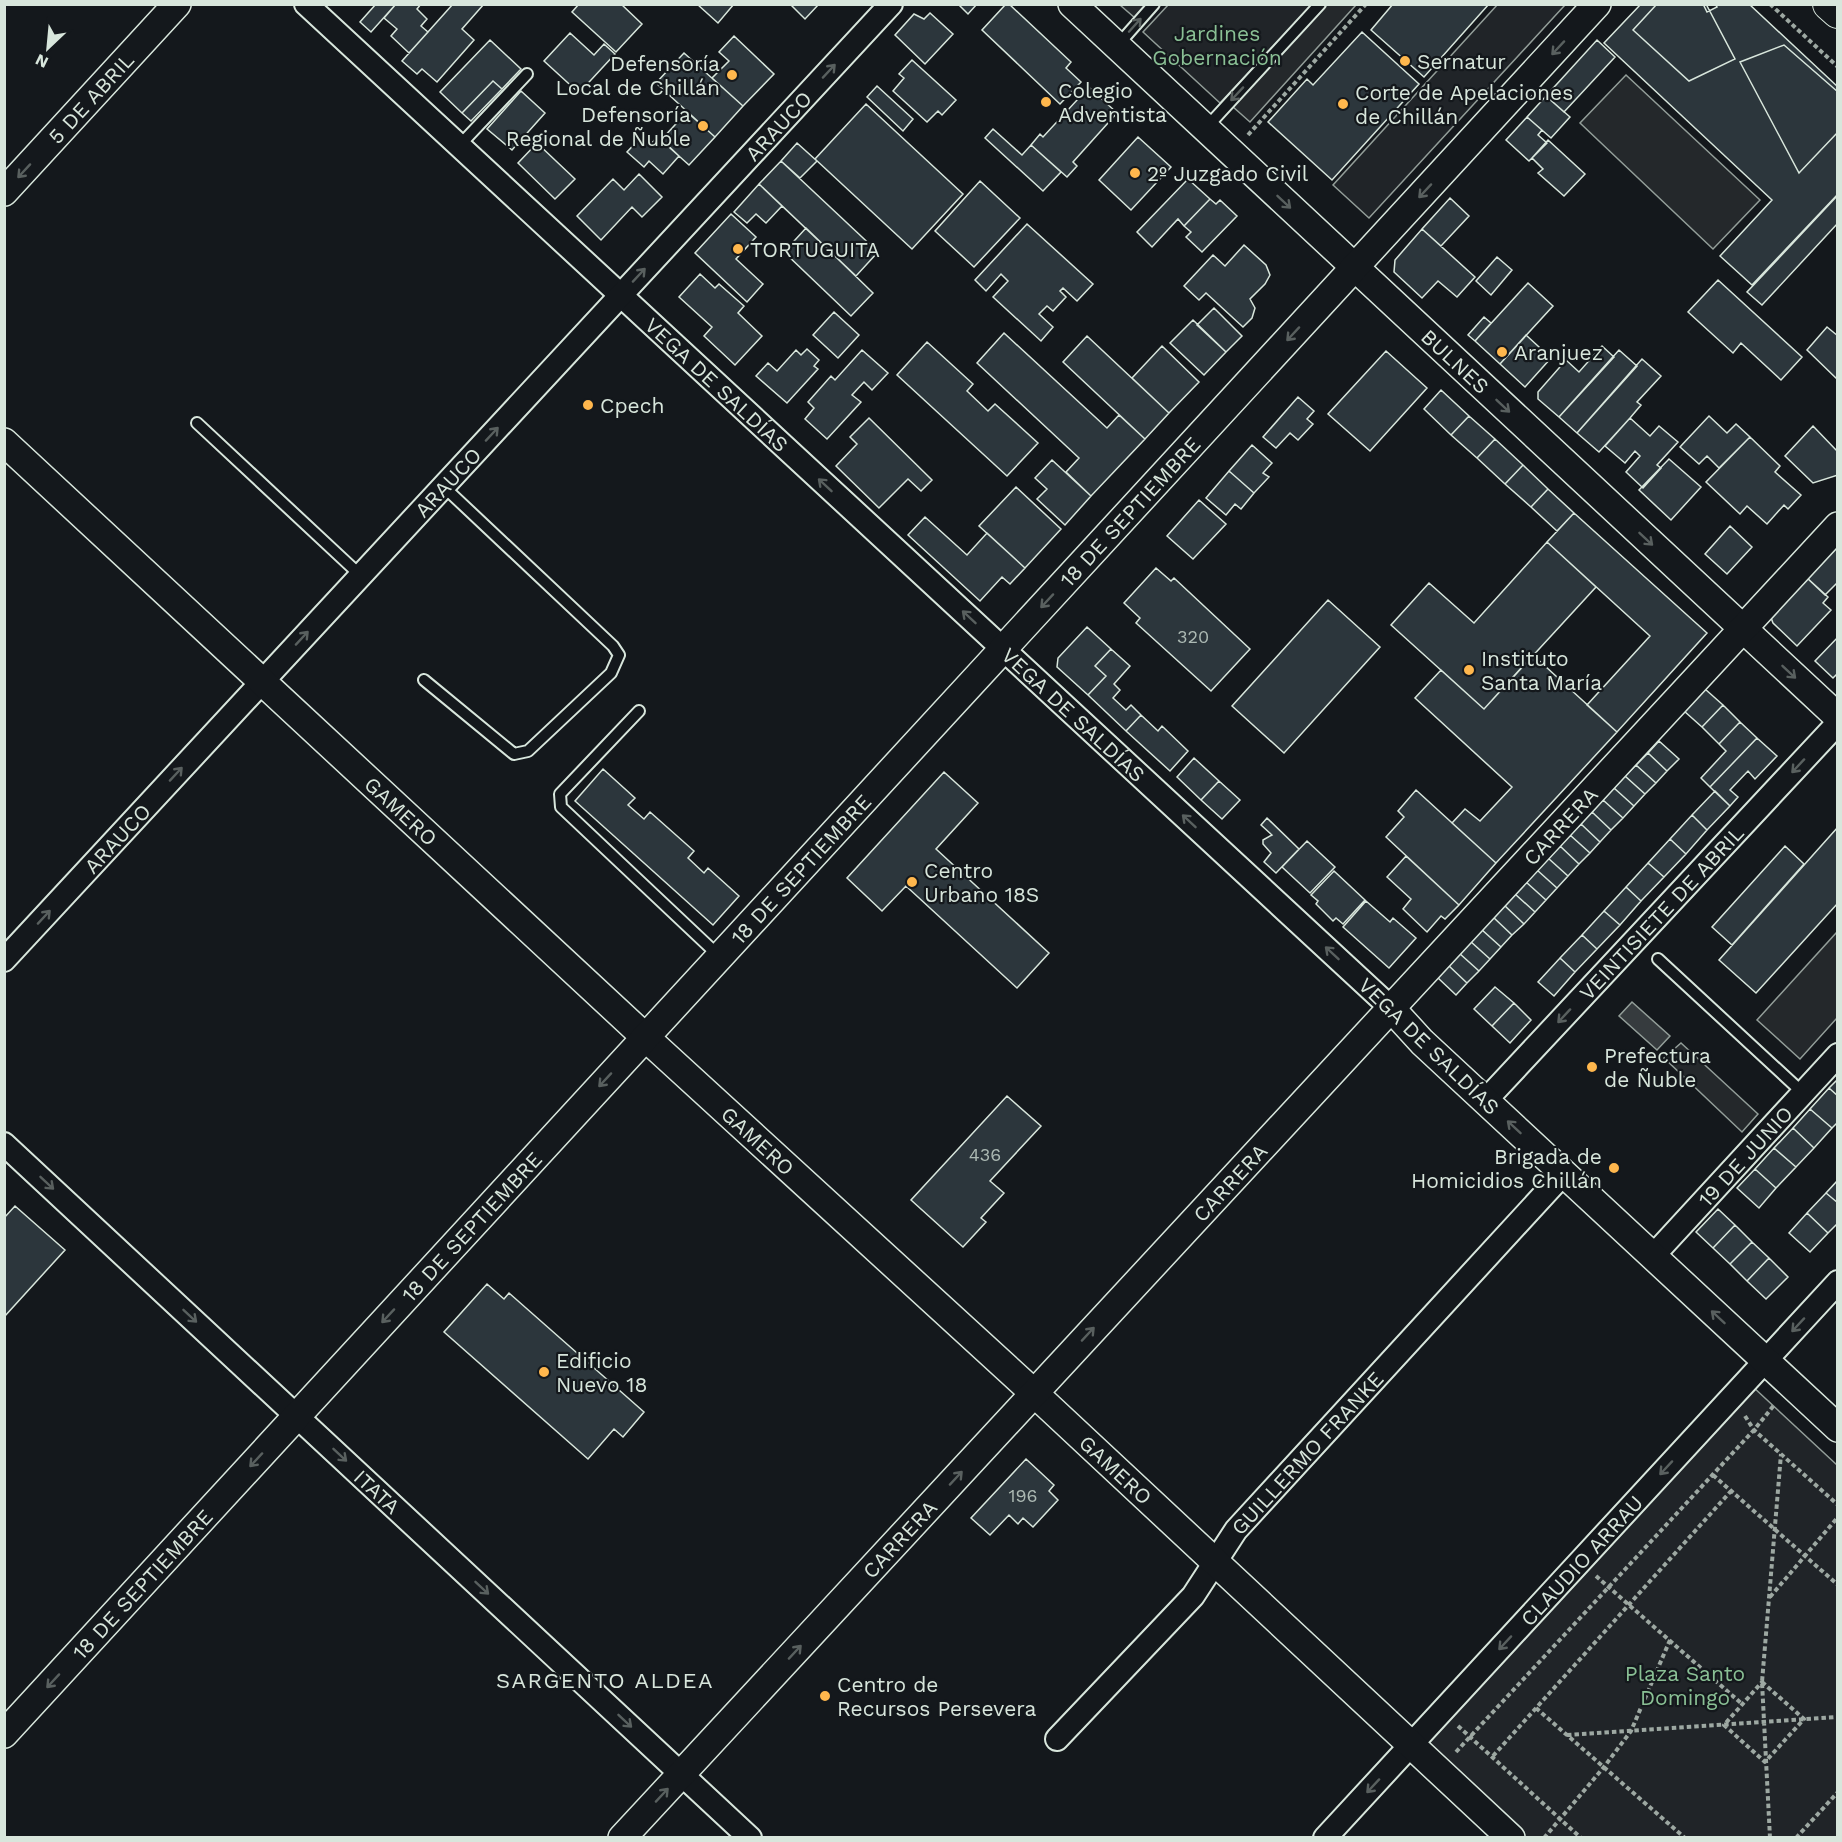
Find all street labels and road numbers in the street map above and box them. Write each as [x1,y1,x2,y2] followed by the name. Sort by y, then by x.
[43,47,139,148] street label: 5 DE ABRIL
[740,86,817,166] street label: ARAUCO
[640,312,794,457] street label: VEGA DE SALDÍAS
[1416,323,1495,399] street label: BULNES
[1055,431,1205,592] street label: 18 DE SEPTIEMBRE
[409,442,486,522] street label: ARAUCO
[997,642,1151,787] street label: VEGA DE SALDÍAS
[360,771,443,851] street label: GAMERO
[1518,782,1602,870] street label: CARRERA
[725,789,876,949] street label: 18 DE SEPTIEMBRE
[78,798,155,878] street label: ARAUCO
[1574,820,1748,1005] street label: VEINTISIETE DE ABRIL
[1353,972,1505,1120] street label: VEGA DE SALDÍAS
[1693,1100,1798,1211] street label: 19 DE JUNIO
[717,1101,800,1180] street label: GAMERO
[1187,1138,1272,1227] street label: CARRERA
[396,1146,547,1307] street label: 18 DE SEPTIEMBRE
[1226,1366,1388,1540] street label: GUILLERMO FRANKE
[1075,1430,1157,1509] street label: GAMERO
[349,1464,406,1519] street label: ITATA
[1515,1490,1648,1631] street label: CLAUDIO ARRAU
[857,1494,942,1583] street label: CARRERA
[67,1504,217,1664] street label: 18 DE SEPTIEMBRE

